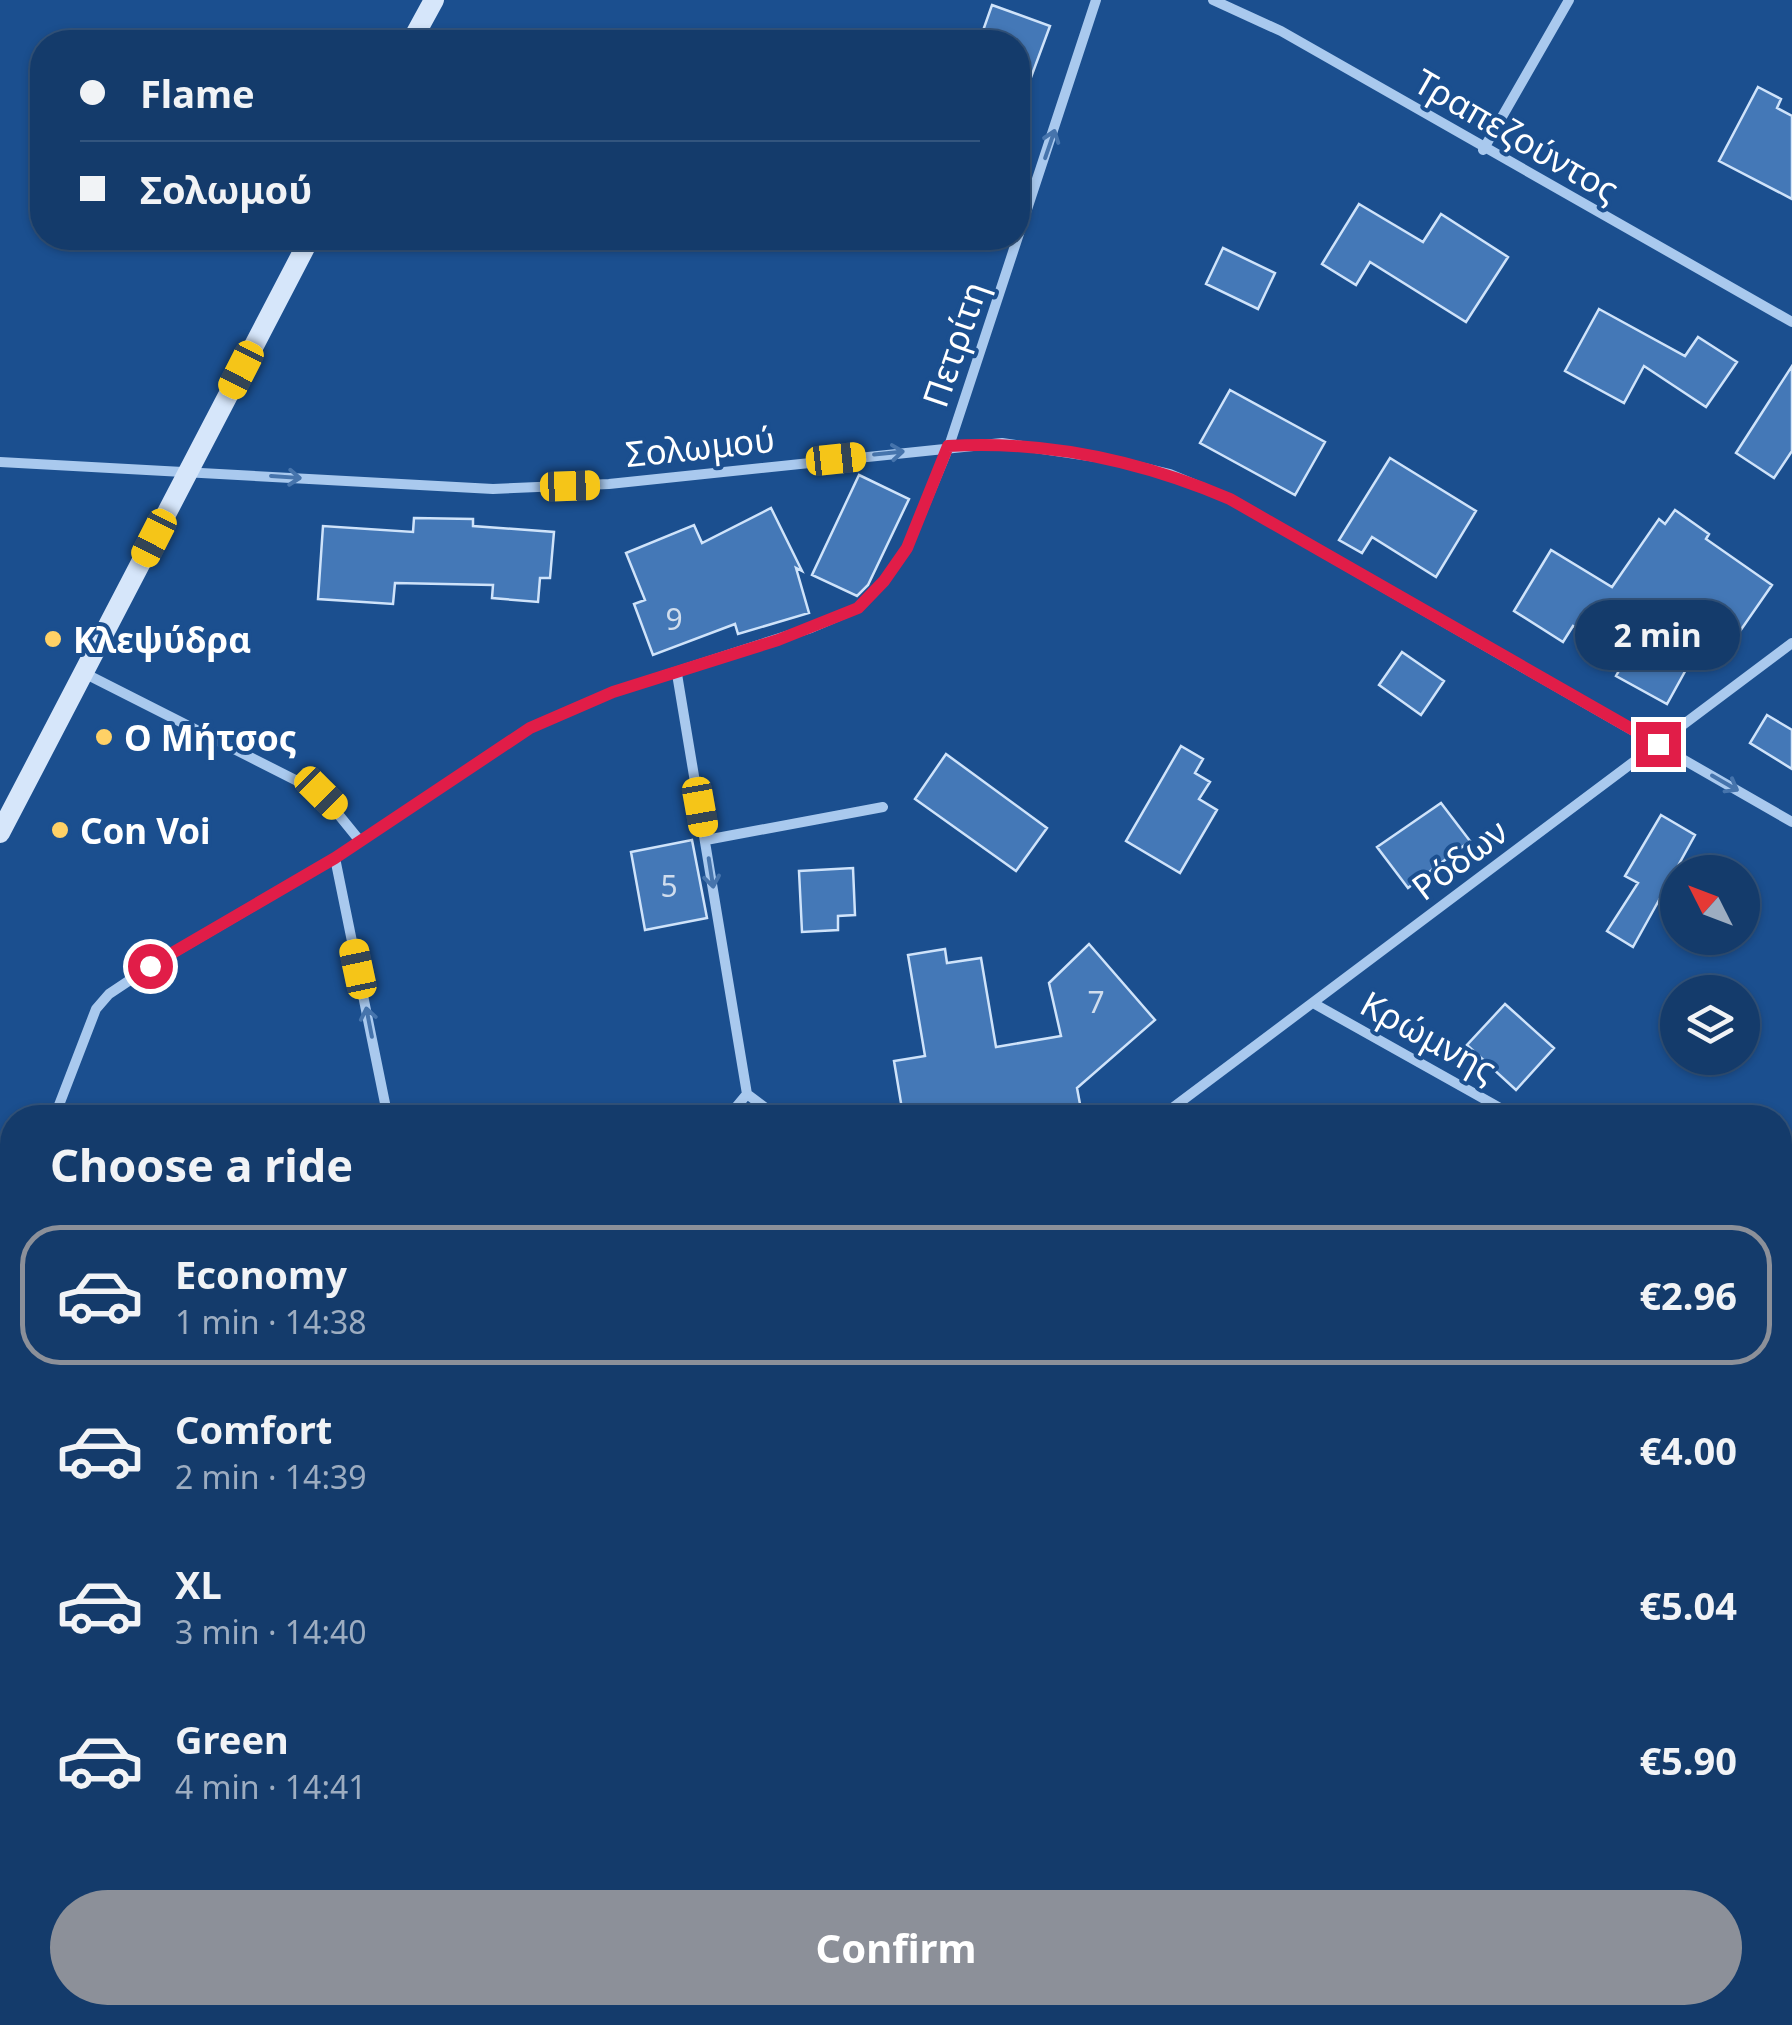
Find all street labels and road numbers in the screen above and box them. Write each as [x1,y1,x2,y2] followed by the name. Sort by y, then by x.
[1406,57,1628,213] street label: Τραπεζούντος
[911,275,997,413] street label: Πετρίτη
[623,415,777,477] street label: Σολωμού
[1402,808,1516,910] street label: Ρόδων
[1353,979,1505,1093] street label: Κρώμνης

